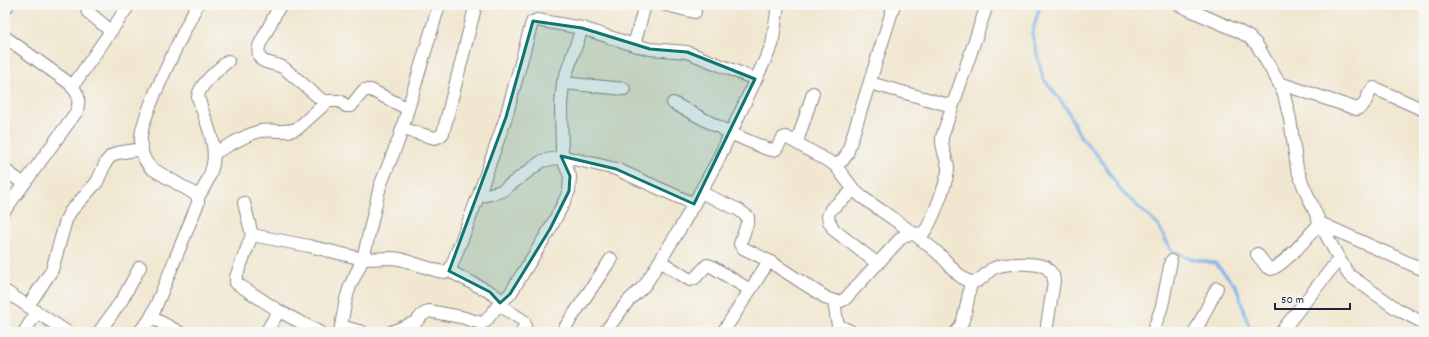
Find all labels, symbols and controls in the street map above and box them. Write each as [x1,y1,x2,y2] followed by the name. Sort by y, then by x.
[1275,285,1350,311] scale bar
[1281,292,1304,309] text: 50 m

